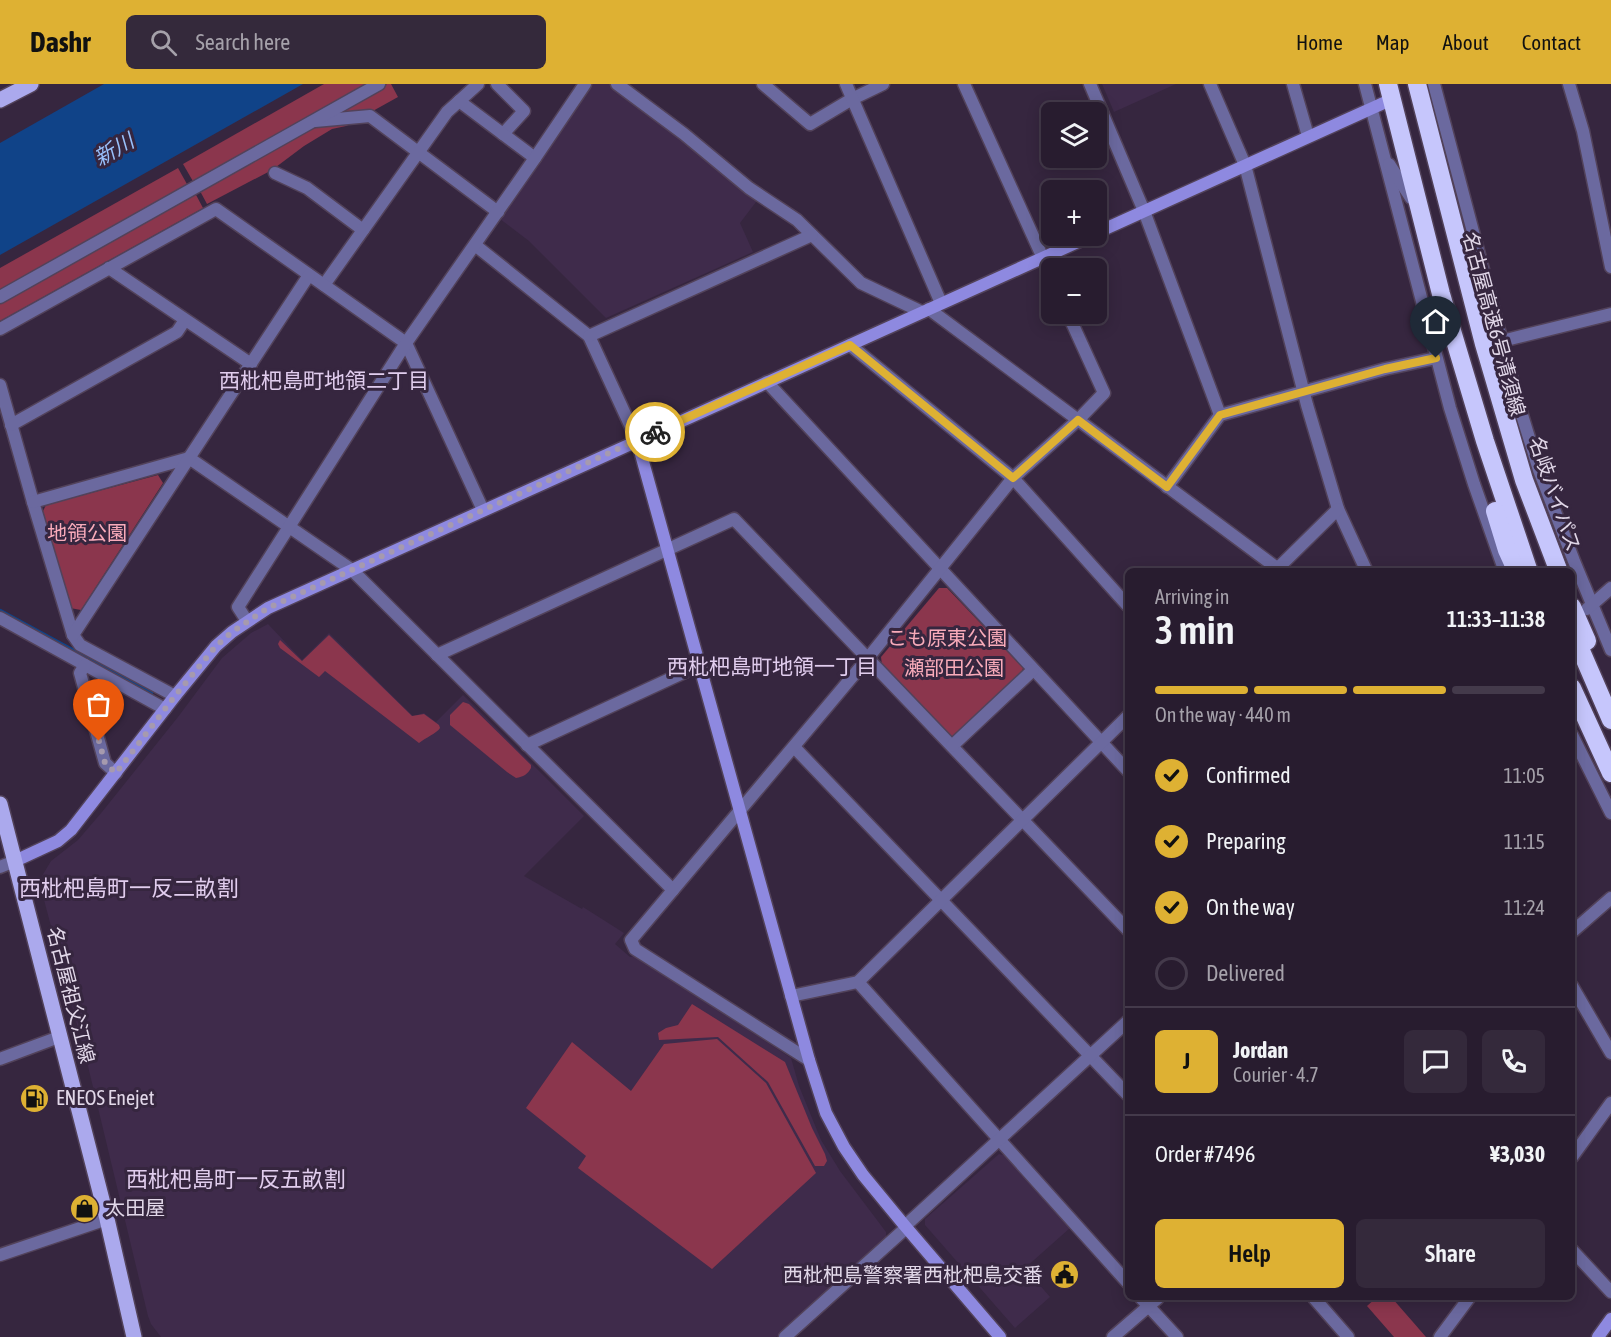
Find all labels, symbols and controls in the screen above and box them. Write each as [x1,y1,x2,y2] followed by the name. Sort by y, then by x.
[126,15,546,69] search box
[30,26,90,58] text: Dashr
[147,26,180,59] icon: search
[195,29,290,55] text: Search here
[1296,30,1343,54] text: Home
[1376,30,1410,54] text: Map
[1443,30,1489,54] text: About
[1522,30,1581,54] text: Contact
[1041,102,1107,324] map controls
[1041,102,1107,168] button: layers
[89,127,139,170] water label: 新川
[1041,180,1107,246] button: +
[1459,229,1530,418] street label: 名古屋高速6号清須線
[1041,258,1107,324] button: −
[1410,296,1461,358] pin
[1419,305,1452,338] icon: home
[219,368,429,392] district label: 西枇杷島町地領二丁目
[625,402,685,462] courier
[639,416,672,449] icon: bike
[1525,434,1586,554] street label: 名岐バイパス
[47,521,127,544] park label: 地領公園
[1155,585,1229,608] text: Arriving in
[1447,606,1545,632] text: 11:33–11:38
[1155,608,1235,652] text: 3 min
[887,626,1007,649] park label: こも原東公園
[667,654,877,678] district label: 西枇杷島町地領一丁目
[904,656,1004,679] park label: 瀬部田公園
[73,679,124,741] pin
[82,688,115,721] icon: bag
[1155,703,1291,726] text: On the way · 440 m
[1155,759,1188,792] icon: check
[1206,762,1291,788] text: Confirmed
[1503,764,1545,787] text: 11:05
[1155,825,1188,858] icon: check
[1206,828,1286,854] text: Preparing
[1504,830,1545,853] text: 11:15
[19,875,239,901] district label: 西枇杷島町一反二畝割
[1155,891,1188,924] icon: check
[1206,894,1295,920] text: On the way
[1504,896,1545,919] text: 11:24
[43,924,100,1066] street label: 名古屋祖父江線
[1206,960,1285,986] text: Delivered
[1404,1030,1467,1093] button: chat
[1482,1030,1545,1093] button: phone
[1233,1037,1288,1063] text: Jordan
[1183,1048,1190,1074] text: J
[1233,1063,1319,1086] text: Courier · 4.7
[19,1082,51,1114] fuel station icon: ENEOS Enejet
[56,1086,155,1109] place label: ENEOS Enejet
[1155,1141,1255,1167] text: Order #7496
[1490,1141,1545,1167] text: ¥3,030
[126,1166,346,1192] district label: 西枇杷島町一反五畝割
[68,1192,100,1224] shop icon: 太田屋
[105,1196,165,1219] place label: 太田屋
[1155,1219,1344,1288] button: Help
[1356,1219,1545,1288] button: Share
[1048,1259,1080,1291] public building icon: 西枇杷島警察署西枇杷島交番
[783,1263,1043,1286] place label: 西枇杷島警察署西枇杷島交番

